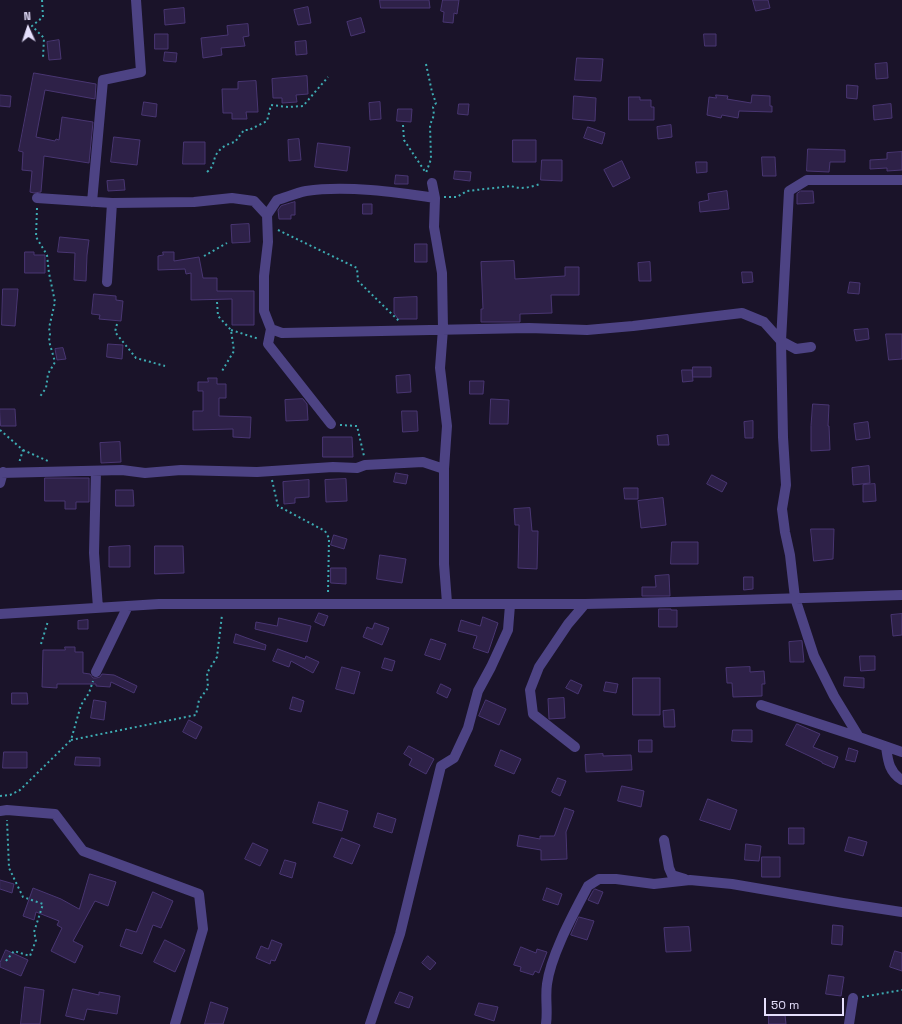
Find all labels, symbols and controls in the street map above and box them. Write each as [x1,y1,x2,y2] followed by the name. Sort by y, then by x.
[8,8,48,48] north arrow
[23,9,31,23] text: N
[766,990,846,1016] scale bar
[771,997,799,1013] text: 50 m

